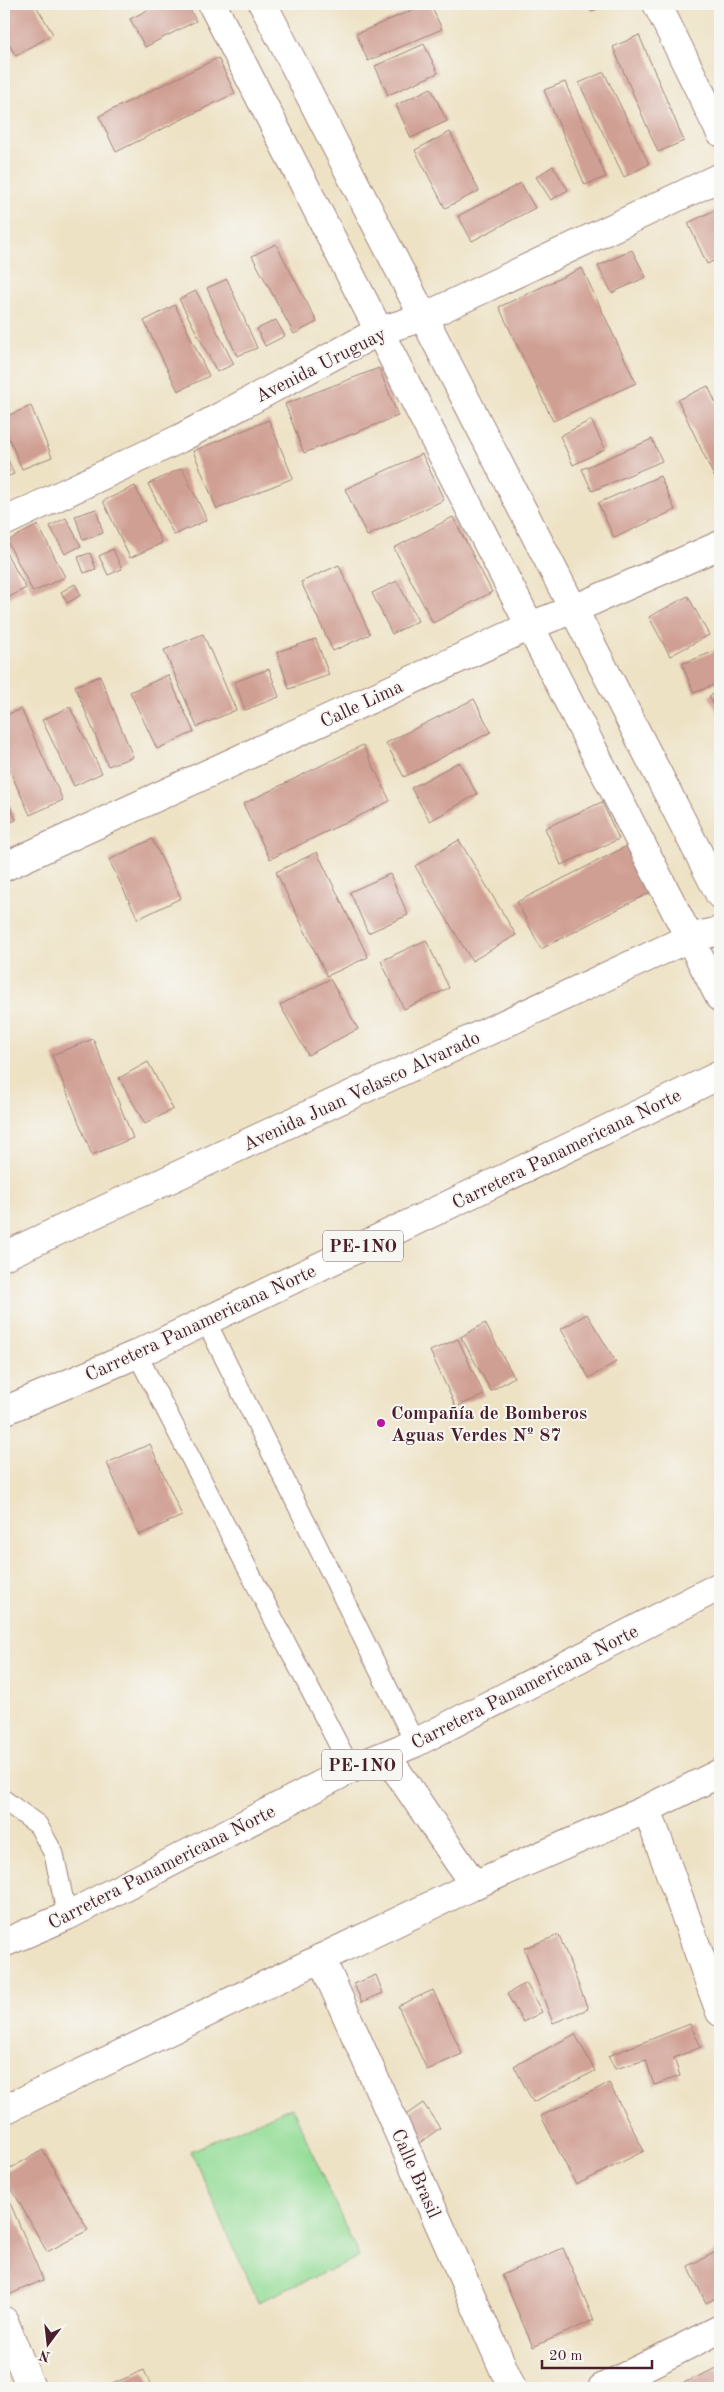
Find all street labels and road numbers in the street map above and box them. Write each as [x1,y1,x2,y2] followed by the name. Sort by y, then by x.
[253,325,389,407] street label: Avenida Uruguay
[318,678,407,733] street label: Calle Lima
[241,1029,483,1156] street label: Avenida Juan Velasco Alvarado
[450,1086,685,1214] street label: Carretera Panamericana Norte
[323,1230,403,1262] road number: PE-1NO
[83,1262,319,1386] street label: Carretera Panamericana Norte
[409,1623,642,1754] street label: Carretera Panamericana Norte
[322,1750,402,1780] road number: PE-1NO
[46,1803,279,1934] street label: Carretera Panamericana Norte
[387,2127,443,2221] street label: Calle Brasil

